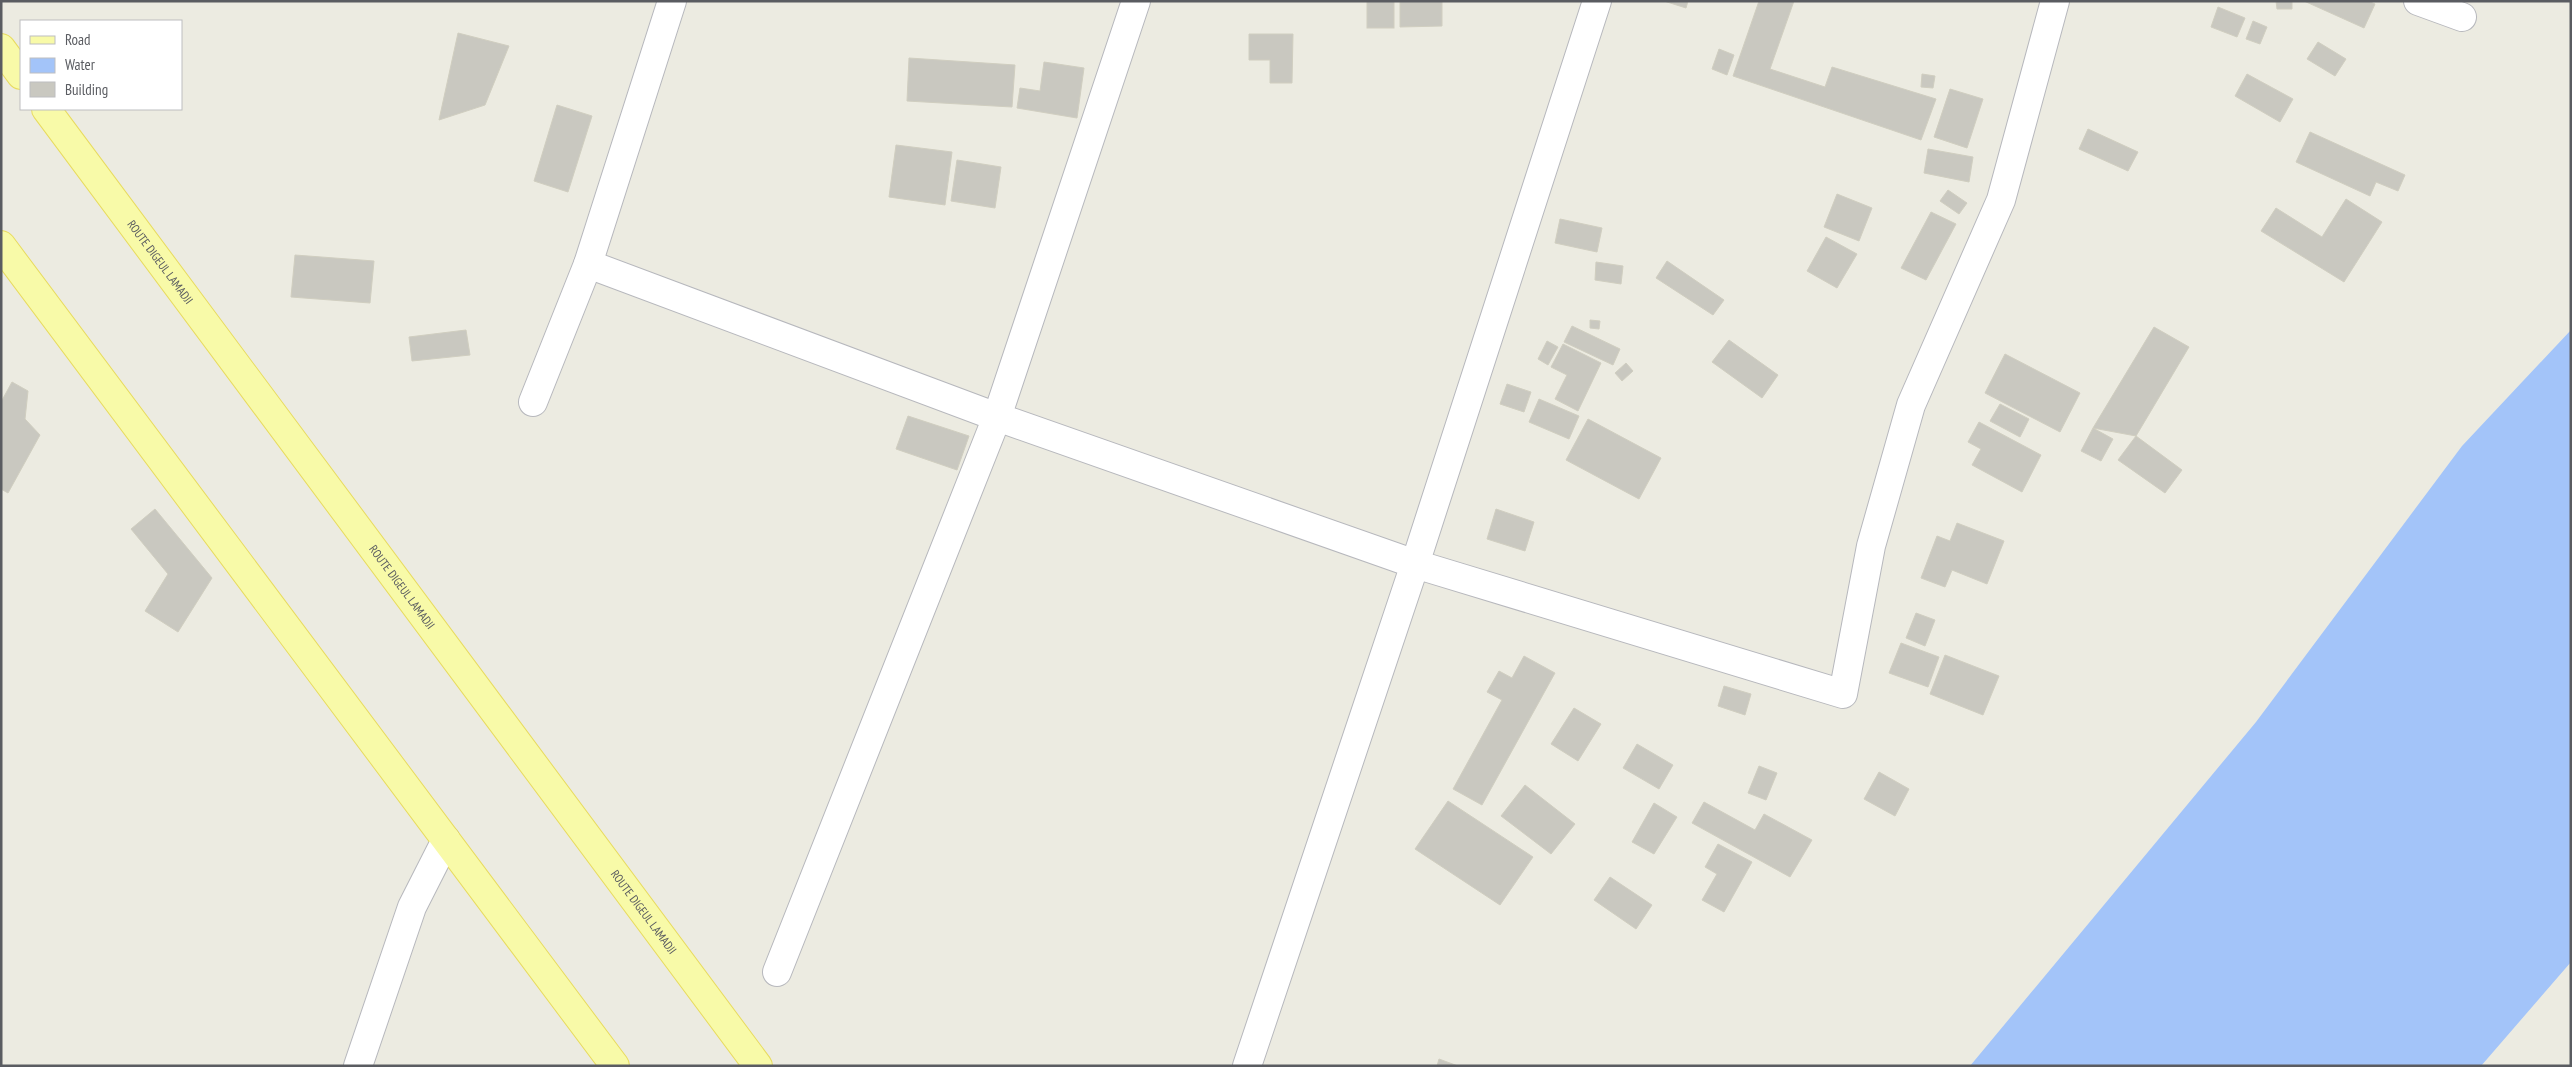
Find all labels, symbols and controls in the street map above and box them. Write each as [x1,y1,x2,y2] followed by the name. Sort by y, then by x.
[20,20,182,110] legend
[65,30,91,49] text: Road
[65,55,96,74] text: Water
[65,80,108,99] text: Building
[124,217,197,307] street label: ROUTE DIGEUL LAMADJI
[366,542,438,632] street label: ROUTE DIGEUL LAMADJI
[608,867,680,957] street label: ROUTE DIGEUL LAMADJI

